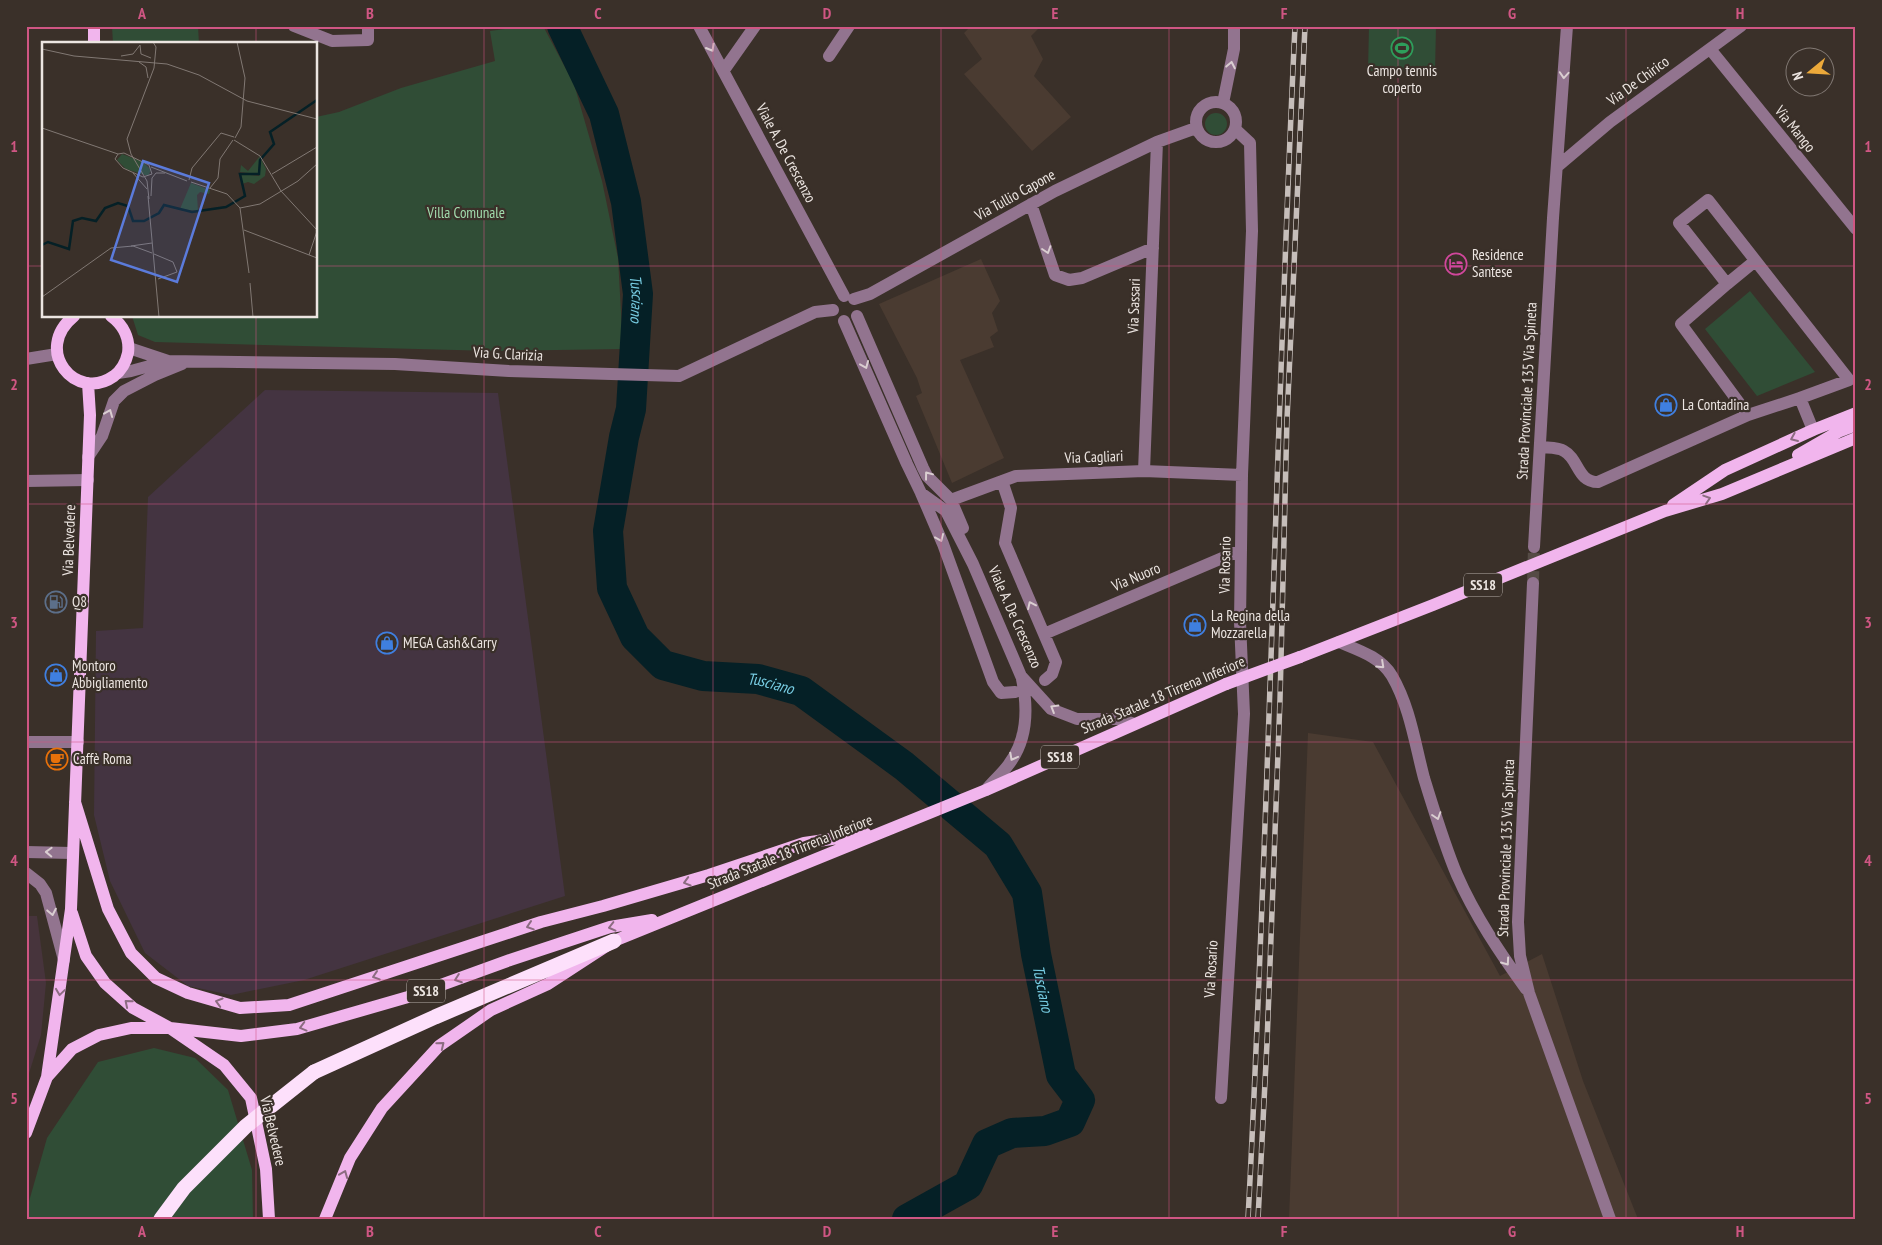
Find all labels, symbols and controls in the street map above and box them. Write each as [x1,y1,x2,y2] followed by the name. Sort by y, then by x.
[137,3,147,23] text: A
[366,3,374,23] text: B
[594,3,602,23] text: C
[823,3,832,23] text: D
[1052,3,1059,23] text: E
[1281,3,1288,23] text: F
[1508,3,1516,23] text: G
[1736,3,1744,23] text: H
[1390,36,1414,60] sports icon: Campo tennis coperto
[42,42,318,318] inset map
[705,43,715,52] one-way arrow
[1784,48,1834,98] north arrow
[1602,52,1673,110] street label: Via De Chirico
[1225,61,1236,69] one-way arrow
[1367,61,1437,97] place label: Campo tennis coperto
[1788,70,1807,82] text: N
[1558,71,1569,79] one-way arrow
[752,99,821,206] street label: Viale A. De Crescenzo
[1770,101,1820,156] street label: Via Mango
[10,136,18,156] text: 1
[1864,136,1872,156] text: 1
[970,165,1058,225] street label: Via Tullio Capone
[426,203,505,222] park label: Villa Comunale
[1041,245,1051,254] one-way arrow
[1472,245,1524,281] place label: Residence Santese
[1444,252,1468,276] hotel icon: Residence Santese
[626,274,648,324] water label: Tusciano
[1123,278,1144,335] street label: Via Sassari
[1512,302,1541,480] street label: Strada Provinciale 135 Via Spineta
[472,342,543,365] street label: Via G. Clarizia
[859,361,869,369] one-way arrow
[10,374,18,394] text: 2
[1864,374,1872,394] text: 2
[1654,393,1678,417] shop icon: La Contadina
[1682,395,1749,414] place label: La Contadina
[104,410,114,418] one-way arrow
[1790,432,1799,443] one-way arrow
[1063,446,1124,467] street label: Via Cagliari
[926,472,934,481] one-way arrow
[1702,494,1711,504] one-way arrow
[58,504,79,577] street label: Via Belvedere
[934,533,945,542] one-way arrow
[1214,536,1234,595] street label: Via Rosario
[1108,558,1163,596] street label: Via Nuoro
[984,562,1046,671] street label: Viale A. De Crescenzo
[1464,574,1502,596] road number: SS18
[44,590,68,614] fuel station icon: Q8
[72,592,87,611] place label: Q8
[1027,601,1038,610] one-way arrow
[1211,606,1290,642] place label: La Regina della Mozzarella
[10,612,18,632] text: 3
[1864,612,1872,632] text: 3
[1183,613,1207,637] shop icon: La Regina della Mozzarella
[375,631,399,655] shop icon: MEGA Cash&Carry
[403,633,497,652] place label: MEGA Cash&Carry
[1078,651,1248,738] street label: Strada Statale 18 Tirrena Inferiore
[72,656,148,692] place label: Montoro Abbigliamento
[1376,659,1385,668] one-way arrow
[44,663,68,687] shop icon: Montoro Abbigliamento
[747,668,797,699] water label: Tusciano
[1050,705,1059,715] one-way arrow
[1041,746,1079,769] road number: SS18
[45,747,69,771] cafe icon: Caffè Roma
[73,749,132,768] place label: Caffè Roma
[1009,752,1019,761] one-way arrow
[1493,759,1518,937] street label: Strada Provinciale 135 Via Spineta
[704,810,875,893] street label: Strada Statale 18 Tirrena Inferiore
[1431,811,1441,819] one-way arrow
[45,847,53,858] one-way arrow
[10,850,18,870] text: 4
[1864,850,1872,870] text: 4
[682,876,691,887] one-way arrow
[46,908,57,917] one-way arrow
[527,920,535,930] one-way arrow
[608,922,616,932] one-way arrow
[1199,940,1221,999] street label: Via Rosario
[1500,956,1509,966] one-way arrow
[1029,963,1058,1015] water label: Tusciano
[372,970,381,980] one-way arrow
[454,973,463,983] one-way arrow
[407,979,445,1002] road number: SS18
[55,987,65,996] one-way arrow
[215,997,223,1007] one-way arrow
[125,1000,134,1009] one-way arrow
[299,1022,307,1032] one-way arrow
[436,1042,445,1051] one-way arrow
[10,1088,18,1108] text: 5
[1864,1088,1872,1108] text: 5
[256,1093,291,1168] street label: Via Belvedere
[338,1170,348,1179] one-way arrow
[137,1221,147,1241] text: A
[366,1221,374,1241] text: B
[594,1221,602,1241] text: C
[823,1221,832,1241] text: D
[1052,1221,1059,1241] text: E
[1281,1221,1288,1241] text: F
[1508,1221,1516,1241] text: G
[1736,1221,1744,1241] text: H

